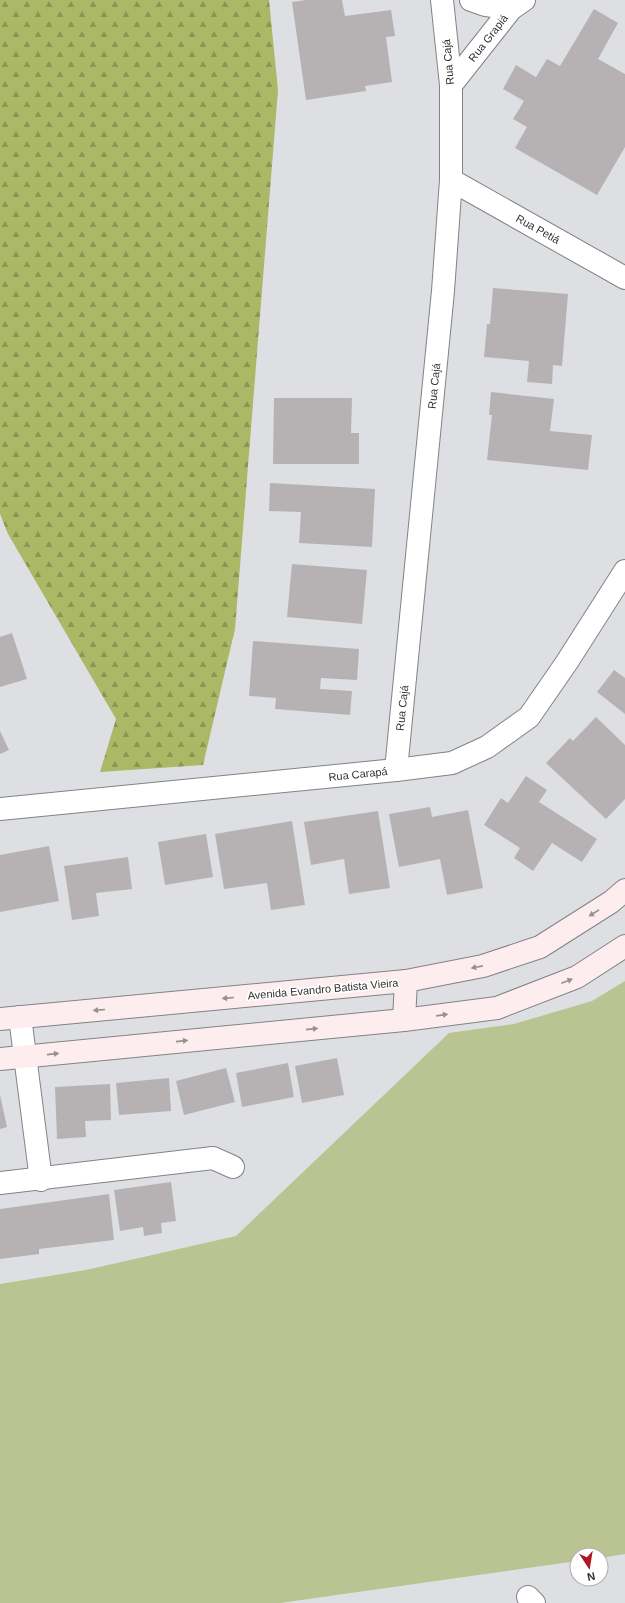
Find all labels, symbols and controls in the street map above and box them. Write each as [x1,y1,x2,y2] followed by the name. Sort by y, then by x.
[466,11,511,64] street label: Rua Grapiá
[440,38,456,85] street label: Rua Cajá
[514,212,563,246] street label: Rua Petiá
[426,362,442,409] street label: Rua Cajá
[394,684,410,731] street label: Rua Cajá
[328,765,389,783] street label: Rua Carapá
[589,909,599,917] one-way arrow
[471,965,483,971] one-way arrow
[247,976,400,1002] street label: Avenida Evandro Batista Vieira
[561,977,573,983] one-way arrow
[222,994,234,1001] one-way arrow
[93,1006,105,1013] one-way arrow
[436,1012,448,1018] one-way arrow
[306,1025,318,1032] one-way arrow
[176,1038,188,1045] one-way arrow
[47,1050,59,1057] one-way arrow
[569,1547,609,1587] north arrow
[586,1570,596,1583] text: N

